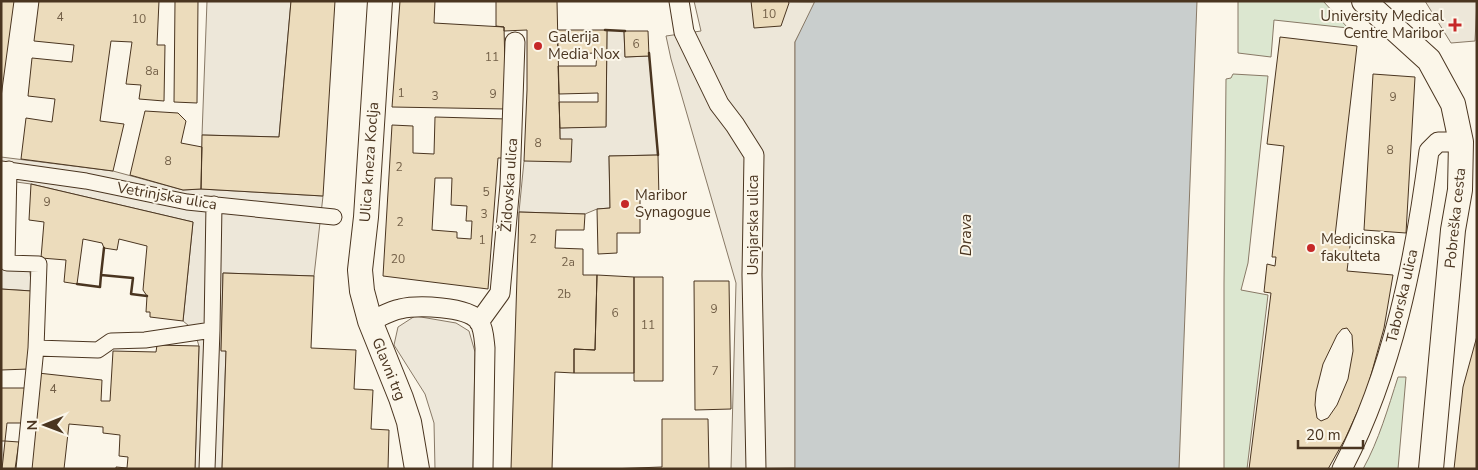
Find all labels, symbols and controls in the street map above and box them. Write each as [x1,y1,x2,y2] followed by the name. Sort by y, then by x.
[762,6,776,22] house number: 10
[1320,6,1445,43] place label: University Medical Centre Maribor
[56,9,64,25] house number: 4
[132,11,146,27] house number: 10
[1448,18,1462,32] marker: University Medical Centre Maribor
[548,27,620,64] place label: Galerija Media Nox
[632,36,640,52] house number: 6
[532,40,544,52] marker: Galerija Media Nox
[485,49,499,65] house number: 11
[145,63,159,79] house number: 8a
[397,85,405,101] house number: 1
[489,86,497,102] house number: 9
[431,88,439,104] house number: 3
[1389,89,1397,105] house number: 9
[355,101,383,223] street label: Ulica kneza Koclja
[534,135,542,151] house number: 8
[496,137,522,233] street label: Židovska ulica
[1386,142,1394,158] house number: 8
[164,153,172,169] house number: 8
[395,159,403,175] house number: 2
[1440,167,1470,269] street label: Pobreška cesta
[743,174,763,276] street label: Usnjarska ulica
[114,177,219,215] street label: Vetrinjska ulica
[482,184,490,200] house number: 5
[635,185,711,222] place label: Maribor Synagogue
[43,194,51,210] house number: 9
[619,198,631,210] marker: Maribor Synagogue
[480,206,488,222] house number: 3
[396,214,404,230] house number: 2
[955,214,977,256] water label: Drava
[1321,229,1396,266] place label: Medicinska fakulteta
[529,231,537,247] house number: 2
[478,232,486,248] house number: 1
[1305,242,1317,254] marker: Medicinska fakulteta
[1381,247,1423,345] street label: Taborska ulica
[391,251,405,267] house number: 20
[561,254,575,270] house number: 2a
[557,286,571,302] house number: 2b
[710,301,718,317] house number: 9
[611,305,619,321] house number: 6
[641,317,655,333] house number: 11
[367,335,411,403] street label: Glavni trg
[711,363,719,379] house number: 7
[49,381,57,397] house number: 4
[20,400,70,450] north arrow
[1298,418,1363,450] scale bar
[23,420,42,431] text: N
[1306,425,1341,445] text: 20 m

